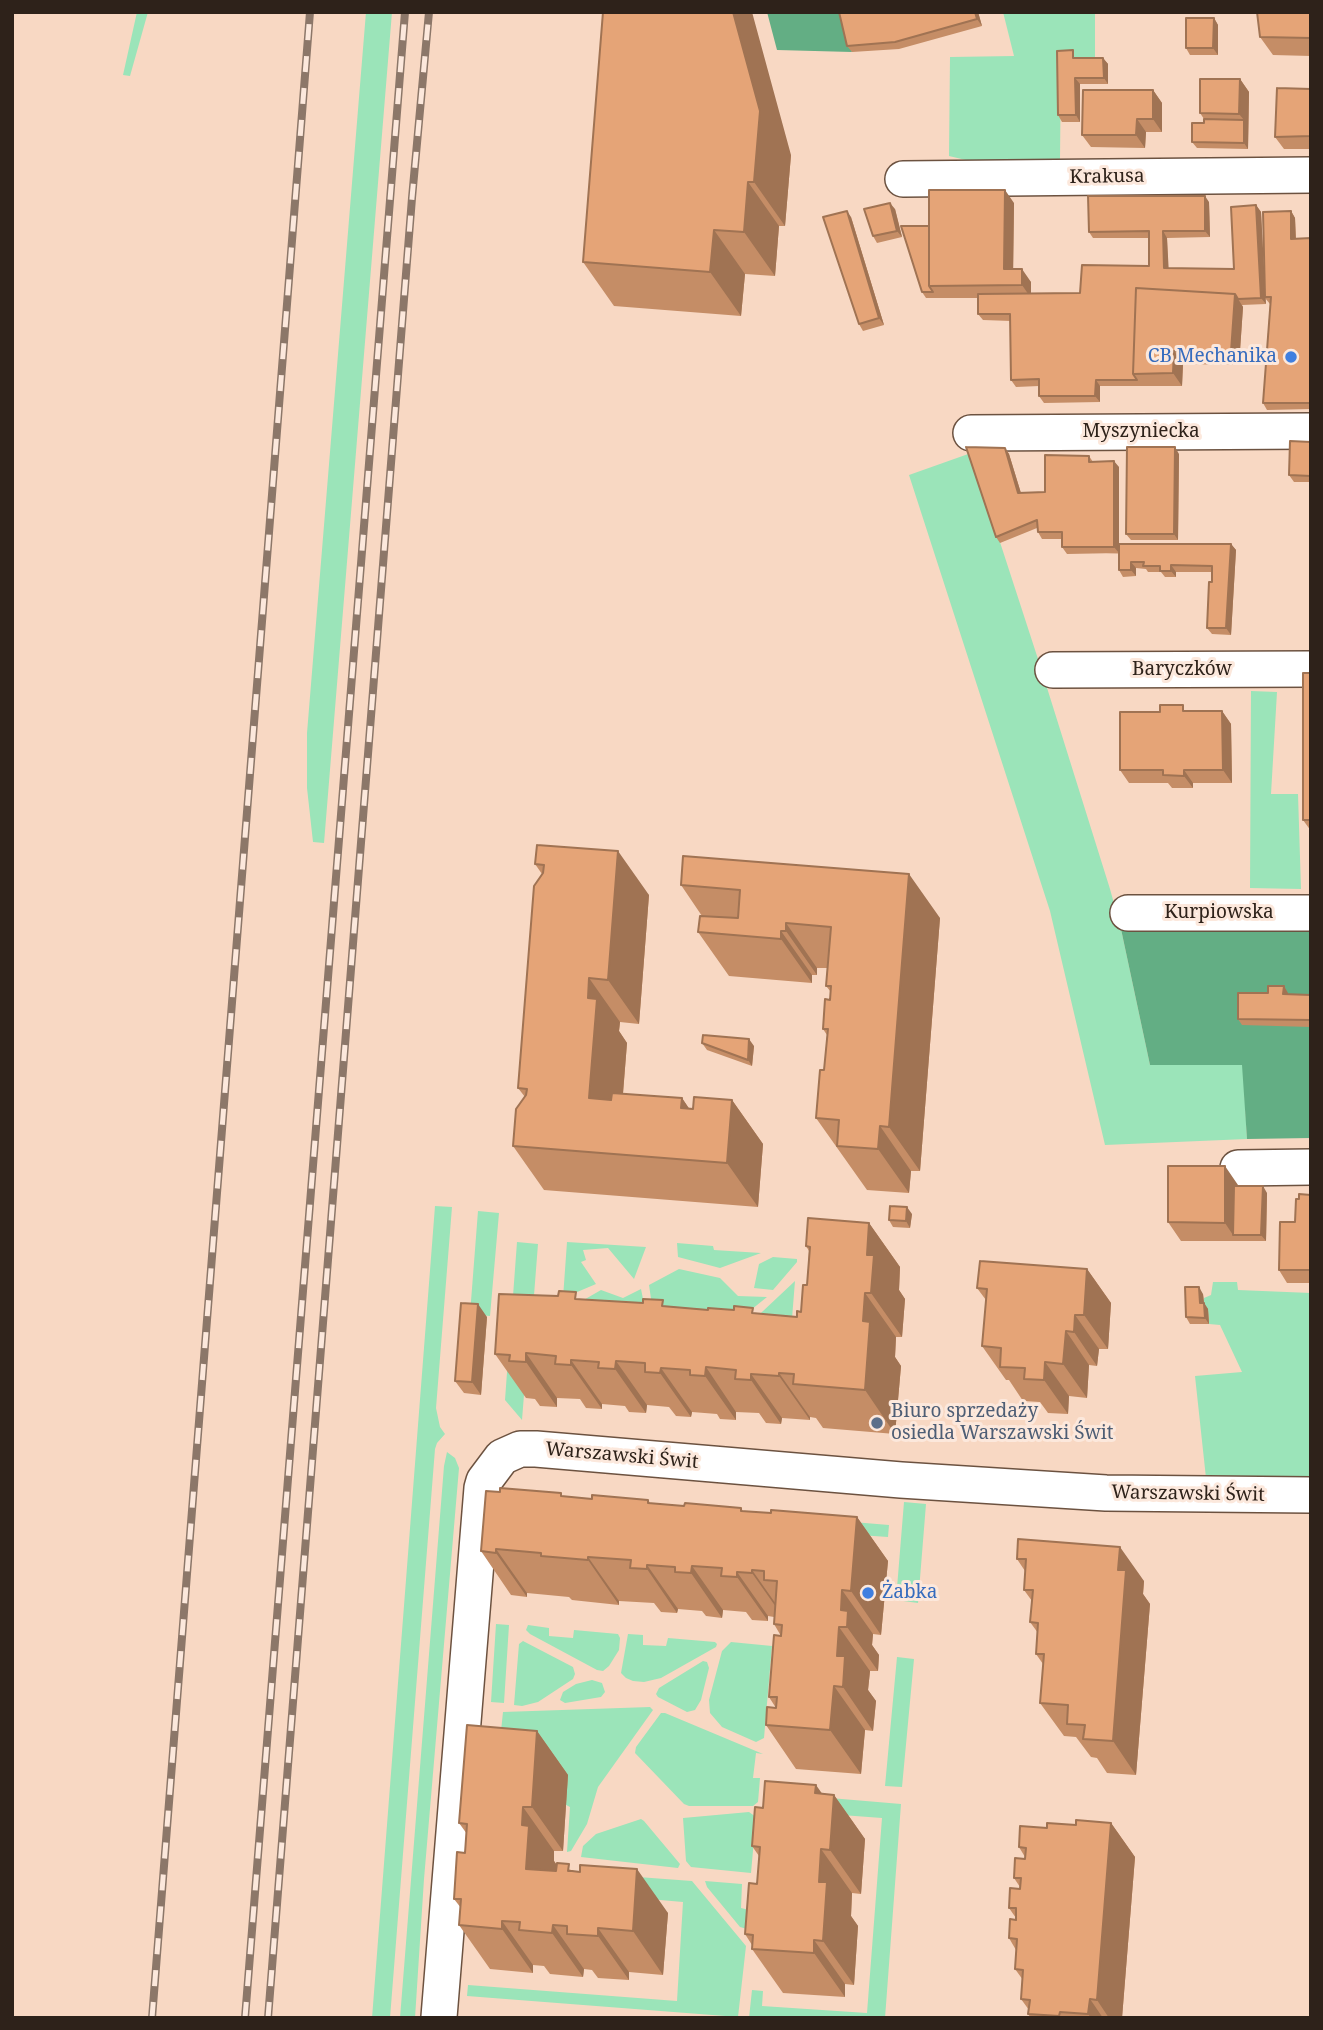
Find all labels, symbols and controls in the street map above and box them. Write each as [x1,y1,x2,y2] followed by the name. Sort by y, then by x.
[1069,165,1145,189] street label: Krakusa
[1148,346,1277,368] place label: CB Mechanika
[1283,349,1299,365] marker: CB Mechanika
[1082,421,1200,443] street label: Myszyniecka
[1132,659,1232,681] street label: Baryczków
[1164,902,1274,924] street label: Kurpiowska
[891,1401,1114,1445] place label: Biuro sprzedaży osiedla Warszawski Świt
[869,1415,885,1431] marker: Biuro sprzedaży osiedla Warszawski Świt
[545,1438,699,1474] street label: Warszawski Świt
[1111,1481,1265,1507] street label: Warszawski Świt
[882,1582,937,1604] place label: Żabka
[860,1585,876,1601] marker: Żabka

